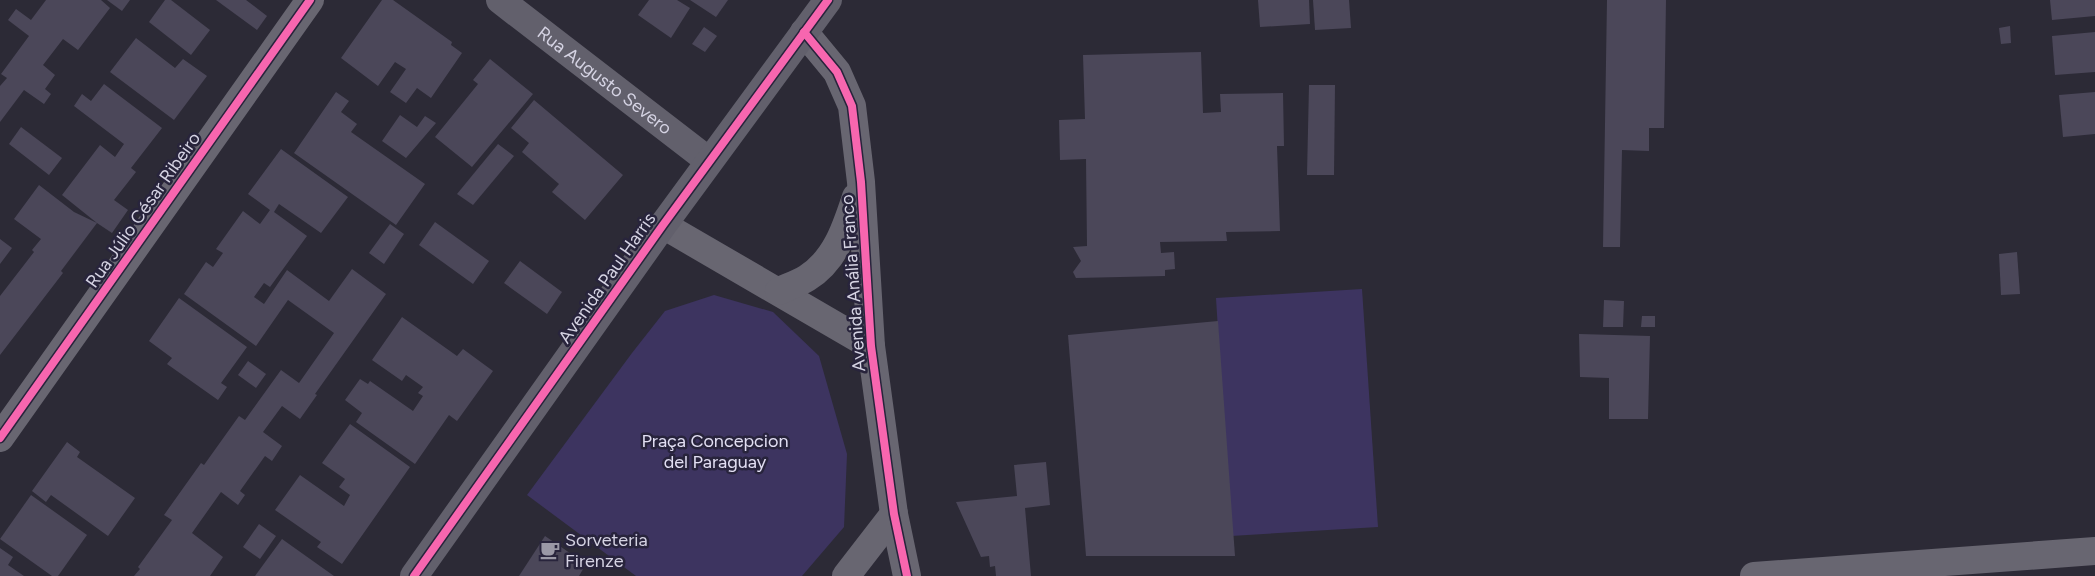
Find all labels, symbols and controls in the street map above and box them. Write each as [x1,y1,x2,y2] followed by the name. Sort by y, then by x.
[533,22,676,139] street label: Rua Augusto Severo
[81,128,205,292] street label: Rua Júlio César Ribeiro
[836,194,870,372] street label: Avenida Anália Franco
[554,208,660,348] street label: Avenida Paul Harris
[641,430,789,473] park label: Praça Concepcion del Paraguay
[565,529,648,572] place label: Sorveteria Firenze
[539,539,561,561] cafe icon: Sorveteria Firenze

